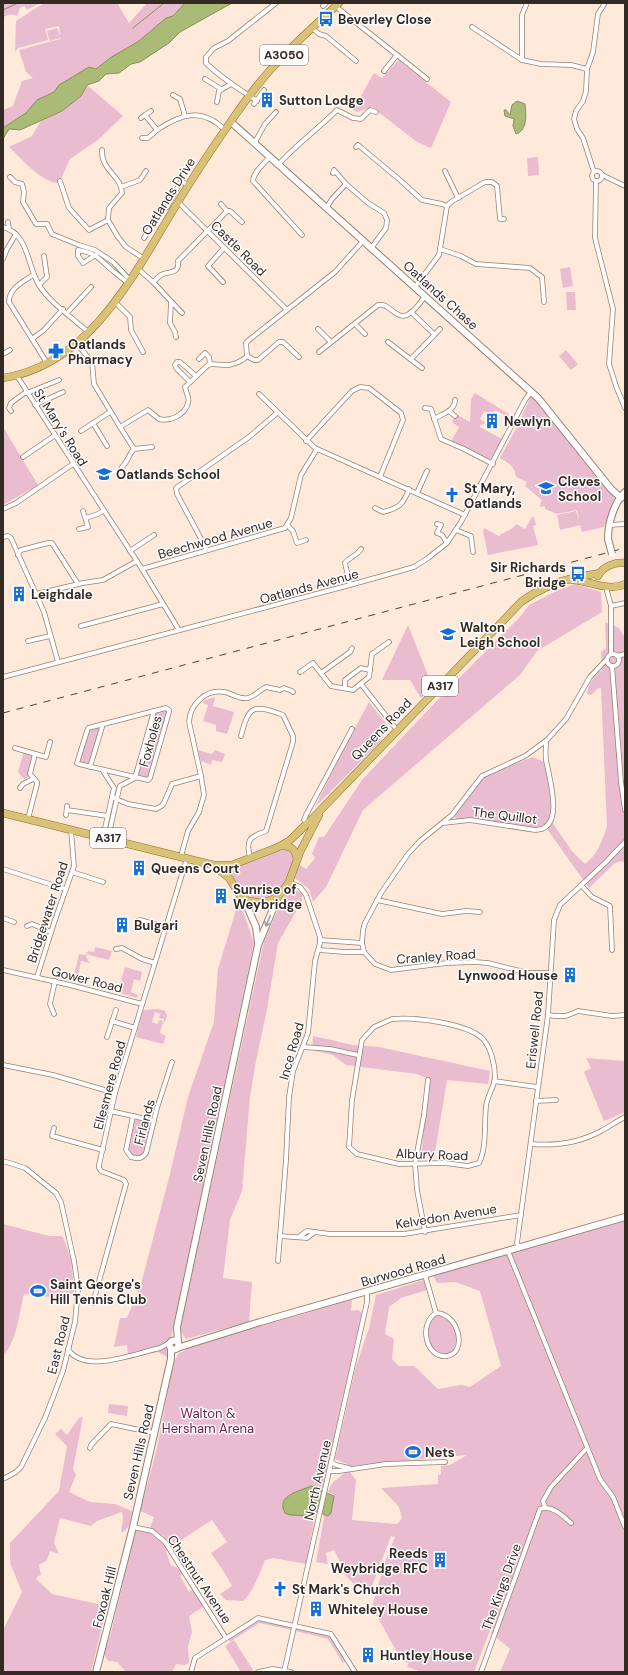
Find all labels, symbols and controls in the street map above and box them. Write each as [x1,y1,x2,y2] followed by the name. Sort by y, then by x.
[317,10,335,28] bus stop icon: Beverley Close
[338,11,432,28] place label: Beverley Close
[260,45,308,65] road number: A3050
[258,91,276,109] building icon: Sutton Lodge
[279,92,364,109] place label: Sutton Lodge
[138,154,199,238] street label: Oatlands Drive
[207,217,270,280] street label: Castle Road
[400,257,482,334] street label: Oatlands Chase
[68,336,133,368] place label: Oatlands Pharmacy
[47,342,65,360] pharmacy icon: Oatlands Pharmacy
[30,385,91,469] street label: St Mary's Road
[483,412,501,430] building icon: Newlyn
[504,413,551,430] place label: Newlyn
[95,465,113,483] school or university icon: Oatlands School
[116,466,220,483] place label: Oatlands School
[558,473,601,505] place label: Cleves School
[537,479,555,497] school or university icon: Cleves School
[464,480,522,512] place label: St Mary, Oatlands
[443,486,461,504] church icon: St Mary, Oatlands
[156,514,274,563] street label: Beechwood Avenue
[490,559,566,591] place label: Sir Richards Bridge
[258,565,360,608] street label: Oatlands Avenue
[569,565,587,583] bus stop icon: Sir Richards Bridge
[10,585,28,603] building icon: Leighdale
[31,586,93,603] place label: Leighdale
[460,619,540,651] place label: Walton Leigh School
[439,625,457,643] school or university icon: Walton Leigh School
[422,676,458,696] road number: A317
[347,695,415,764] street label: Queens Road
[135,714,166,769] street label: Foxholes
[472,803,538,828] street label: The Quillot
[90,828,126,848] road number: A317
[23,859,72,965] street label: Bridgewater Road
[130,859,148,877] building icon: Queens Court
[151,860,239,877] place label: Queens Court
[233,881,302,913] place label: Sunrise of Weybridge
[212,887,230,905] building icon: Sunrise of Weybridge
[264,914,271,926] one-way arrow
[113,916,131,934] building icon: Bulgari
[134,917,178,934] place label: Bulgari
[396,945,476,968] street label: Cranley Road
[49,962,124,997] street label: Gower Road
[561,966,579,984] building icon: Lynwood House
[458,967,558,984] place label: Lynwood House
[522,990,547,1070] street label: Eriswell Road
[275,1020,308,1082] street label: Ince Road
[89,1039,130,1132] street label: Ellesmere Road
[189,1085,226,1184] street label: Seven Hills Road
[130,1097,159,1147] street label: Firlands
[395,1145,469,1164] street label: Albury Road
[394,1200,498,1233] street label: Kelvedon Avenue
[359,1250,447,1291] street label: Burwood Road
[50,1276,146,1308] place label: Saint George's Hill Tennis Club
[29,1282,47,1300] sports icon: Saint George's Hill Tennis Club
[43,1314,74,1376] street label: East Road
[119,1403,158,1502] street label: Seven Hills Road
[162,1405,254,1437] park label: Walton & Hersham Arena
[300,1438,335,1522] street label: North Avenue
[404,1443,422,1461] sports icon: Nets
[425,1444,455,1461] place label: Nets
[164,1532,235,1627] street label: Chestnut Avenue
[478,1541,525,1633] street label: The Kings Drive
[331,1545,428,1577] place label: Reeds Weybridge RFC
[431,1551,449,1569] building icon: Reeds Weybridge RFC
[89,1565,120,1630] street label: Foxoak Hill
[271,1580,289,1598] church icon: St Mark's Church
[292,1581,400,1598] place label: St Mark's Church
[307,1600,325,1618] building icon: Whiteley House
[328,1601,428,1618] place label: Whiteley House
[359,1646,377,1664] building icon: Huntley House
[380,1647,473,1664] place label: Huntley House

